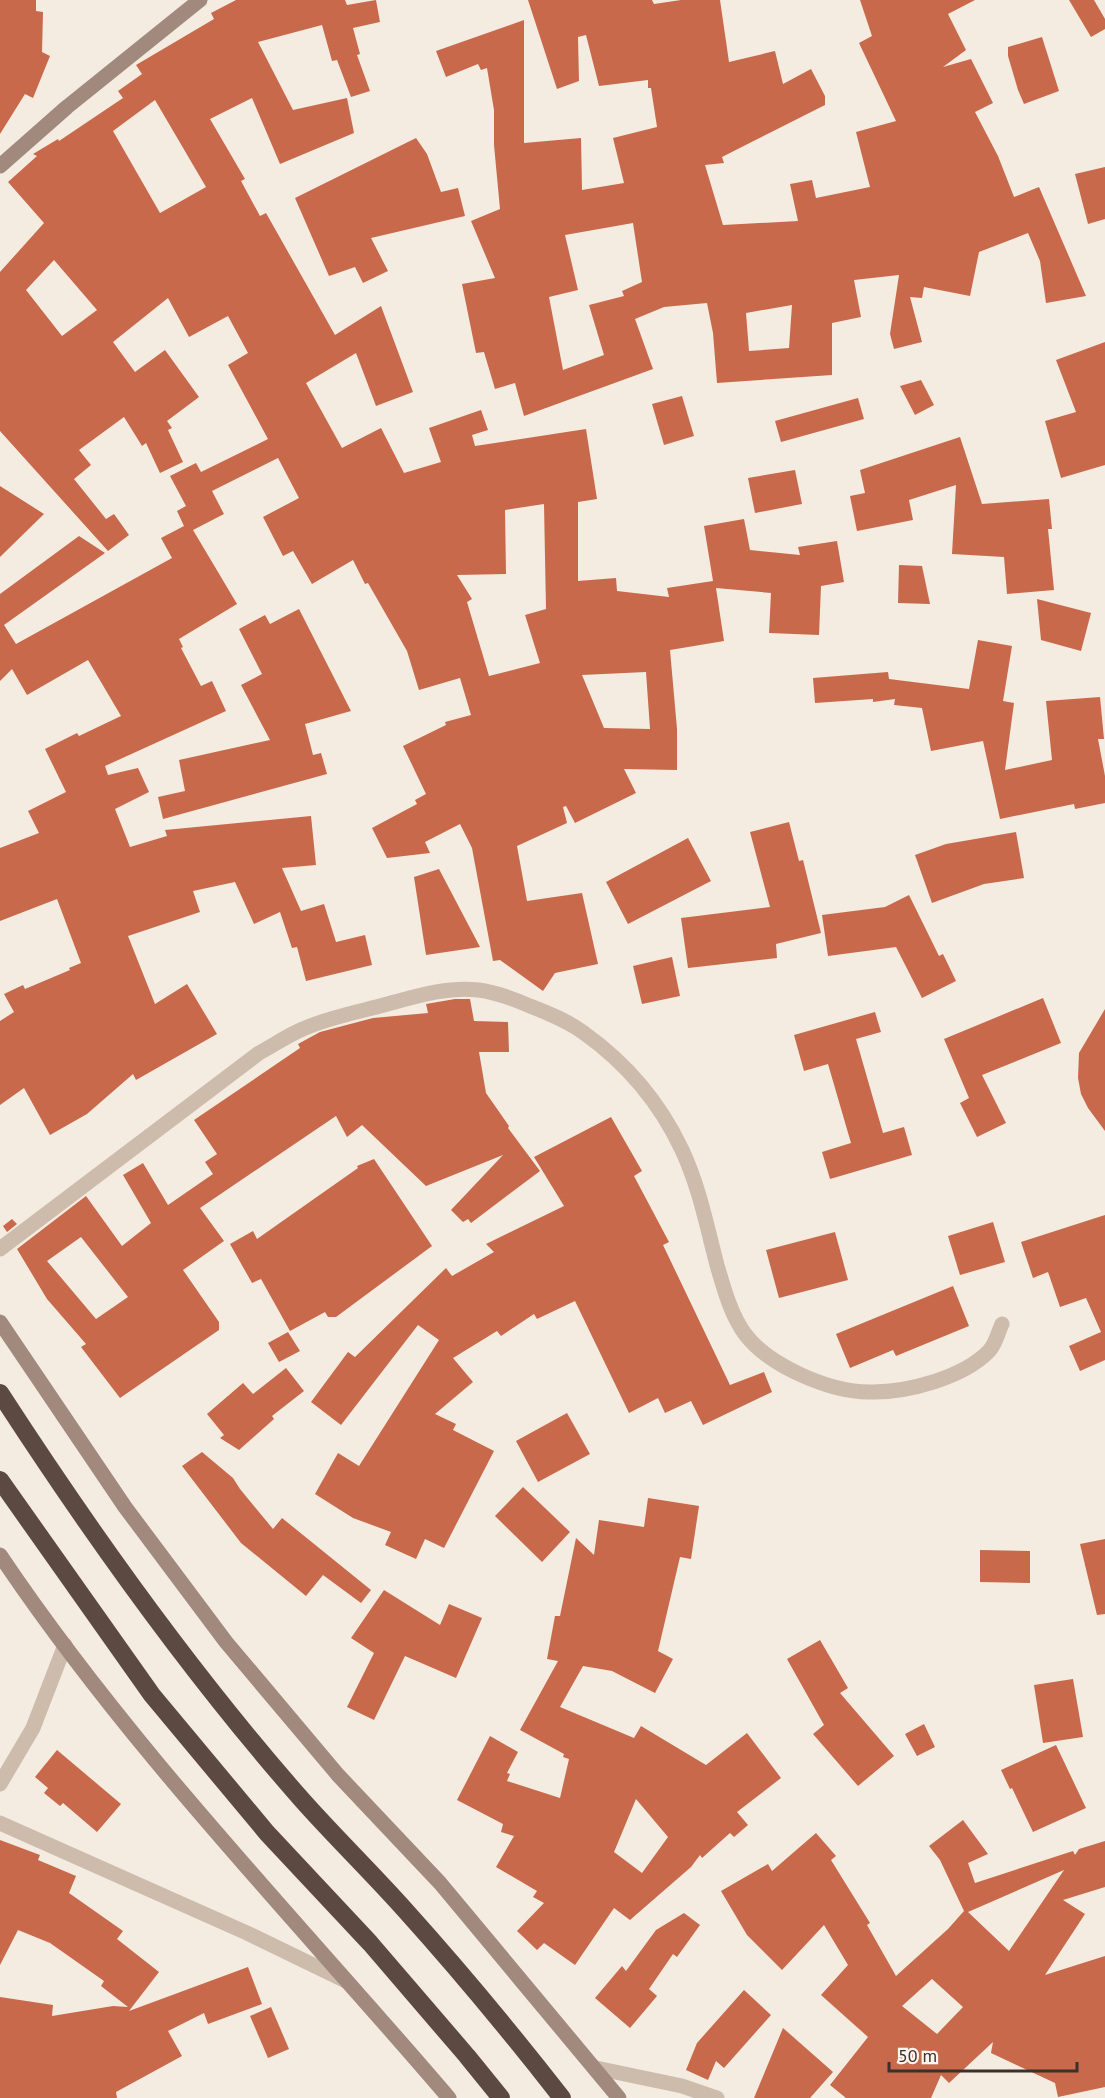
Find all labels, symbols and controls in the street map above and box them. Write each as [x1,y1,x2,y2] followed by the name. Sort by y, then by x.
[889,2035,1076,2073] scale bar
[898,2044,937,2067] text: 50 m

